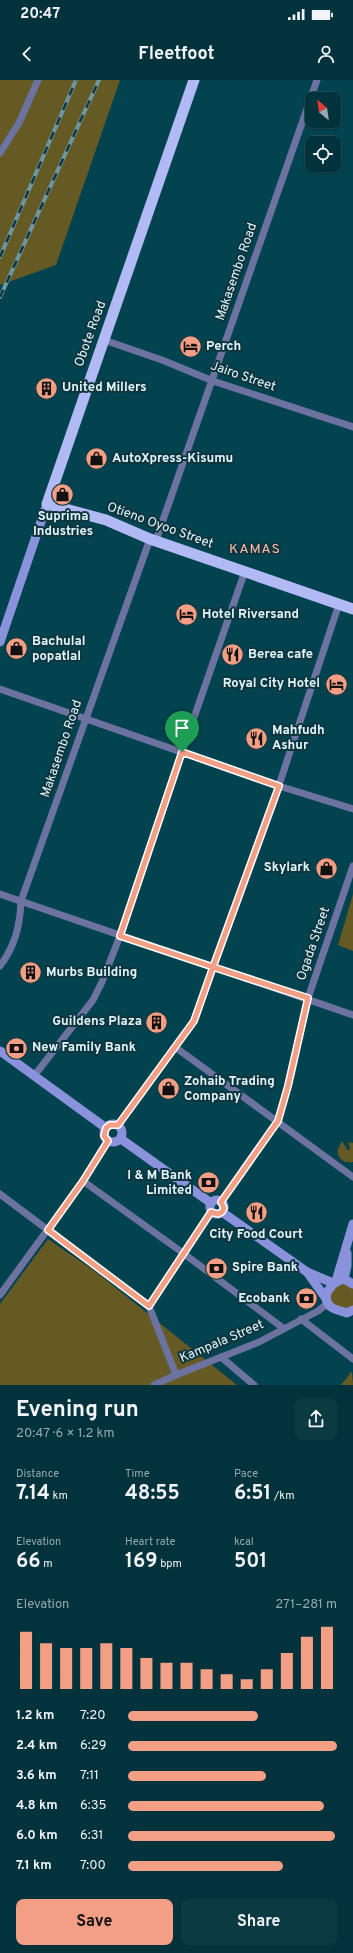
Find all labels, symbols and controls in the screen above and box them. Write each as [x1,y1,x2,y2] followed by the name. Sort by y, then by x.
[20,5,60,24] text: 20:47
[16,43,38,65] icon: back
[138,43,215,66] text: Fleetfoot
[315,43,337,65] icon: person
[305,92,341,128] north arrow
[305,92,341,172] map controls
[305,136,341,172] button: locate
[213,221,261,323] street label: Makasembo Road
[72,299,110,369] street label: Obote Road
[178,334,204,360] hotel icon: Perch
[206,339,241,355] place label: Perch
[208,358,278,396] street label: Jairo Street
[34,375,60,401] building icon: United Millers
[62,380,147,396] place label: United Millers
[83,446,109,472] shop icon: AutoXpress-Kisumu
[112,451,233,467] place label: AutoXpress-Kisumu
[50,482,76,508] shop icon: Suprima Industries
[105,499,215,553] street label: Otieno Oyoo Street
[33,509,93,540] place label: Suprima Industries
[229,541,281,558] district label: KAMAS
[173,602,199,628] hotel icon: Hotel Riversand
[202,607,299,623] place label: Hotel Riversand
[32,634,86,665] place label: Bachulal popatlal
[3,636,29,662] shop icon: Bachulal popatlal
[220,642,246,668] restaurant icon: Berea cafe
[248,647,313,663] place label: Berea cafe
[323,671,349,697] hotel icon: Royal City Hotel
[223,676,320,692] place label: Royal City Hotel
[38,698,86,800] street label: Makasembo Road
[165,711,199,752] pin
[171,717,193,739] icon: arrive
[272,723,325,754] place label: Mahfudh Ashur
[244,725,270,751] restaurant icon: Mahfudh Ashur
[313,855,339,881] shop icon: Skylark
[264,860,310,876] place label: Skylark
[294,905,334,983] street label: Ogada Street
[17,960,43,986] building icon: Murbs Building
[46,965,137,981] place label: Murbs Building
[144,1009,170,1035] building icon: Guildens Plaza
[52,1014,142,1030] place label: Guildens Plaza
[3,1035,29,1061] bank icon: New Family Bank
[32,1040,136,1056] place label: New Family Bank
[184,1074,275,1105] place label: Zohaib Trading Company
[156,1076,182,1102] shop icon: Zohaib Trading Company
[127,1168,192,1199] place label: I & M Bank Limited
[195,1170,221,1196] bank icon: I & M Bank Limited
[243,1200,269,1226] restaurant icon: City Food Court
[209,1227,303,1243] place label: City Food Court
[203,1255,229,1281] bank icon: Spire Bank
[232,1260,298,1276] place label: Spire Bank
[293,1286,319,1312] bank icon: Ecobank
[238,1291,290,1307] place label: Ecobank
[177,1317,267,1367] street label: Kampala Street
[16,1397,139,1424] text: Evening run
[295,1398,337,1440] button: share
[16,1426,115,1442] text: 20:47 · 6 × 1.2 km
[16,1467,59,1481] text: Distance
[125,1467,150,1481] text: Time
[234,1467,258,1481] text: Pace
[16,1481,50,1507] text: 7.14
[125,1481,180,1507] text: 48:55
[234,1481,271,1507] text: 6:51
[50,1489,68,1503] text: km
[271,1489,294,1503] text: /km
[16,1535,61,1549] text: Elevation
[125,1535,175,1549] text: Heart rate
[234,1535,254,1549] text: kcal
[16,1549,41,1575] text: 66
[125,1549,158,1575] text: 169
[234,1549,267,1575] text: 501
[41,1557,53,1571] text: m
[158,1557,182,1571] text: bpm
[16,1597,69,1613] text: Elevation
[275,1597,337,1613] text: 271–281 m
[16,1708,54,1724] text: 1.2 km
[80,1708,106,1724] text: 7:20
[16,1738,57,1754] text: 2.4 km
[80,1738,106,1754] text: 6:29
[16,1768,57,1784] text: 3.6 km
[80,1768,99,1784] text: 7:11
[16,1798,58,1814] text: 4.8 km
[80,1798,107,1814] text: 6:35
[16,1828,58,1844] text: 6.0 km
[80,1828,103,1844] text: 6:31
[16,1858,52,1874] text: 7.1 km
[80,1858,106,1874] text: 7:00
[16,1899,173,1945] button: Save
[181,1899,337,1945] button: Share

